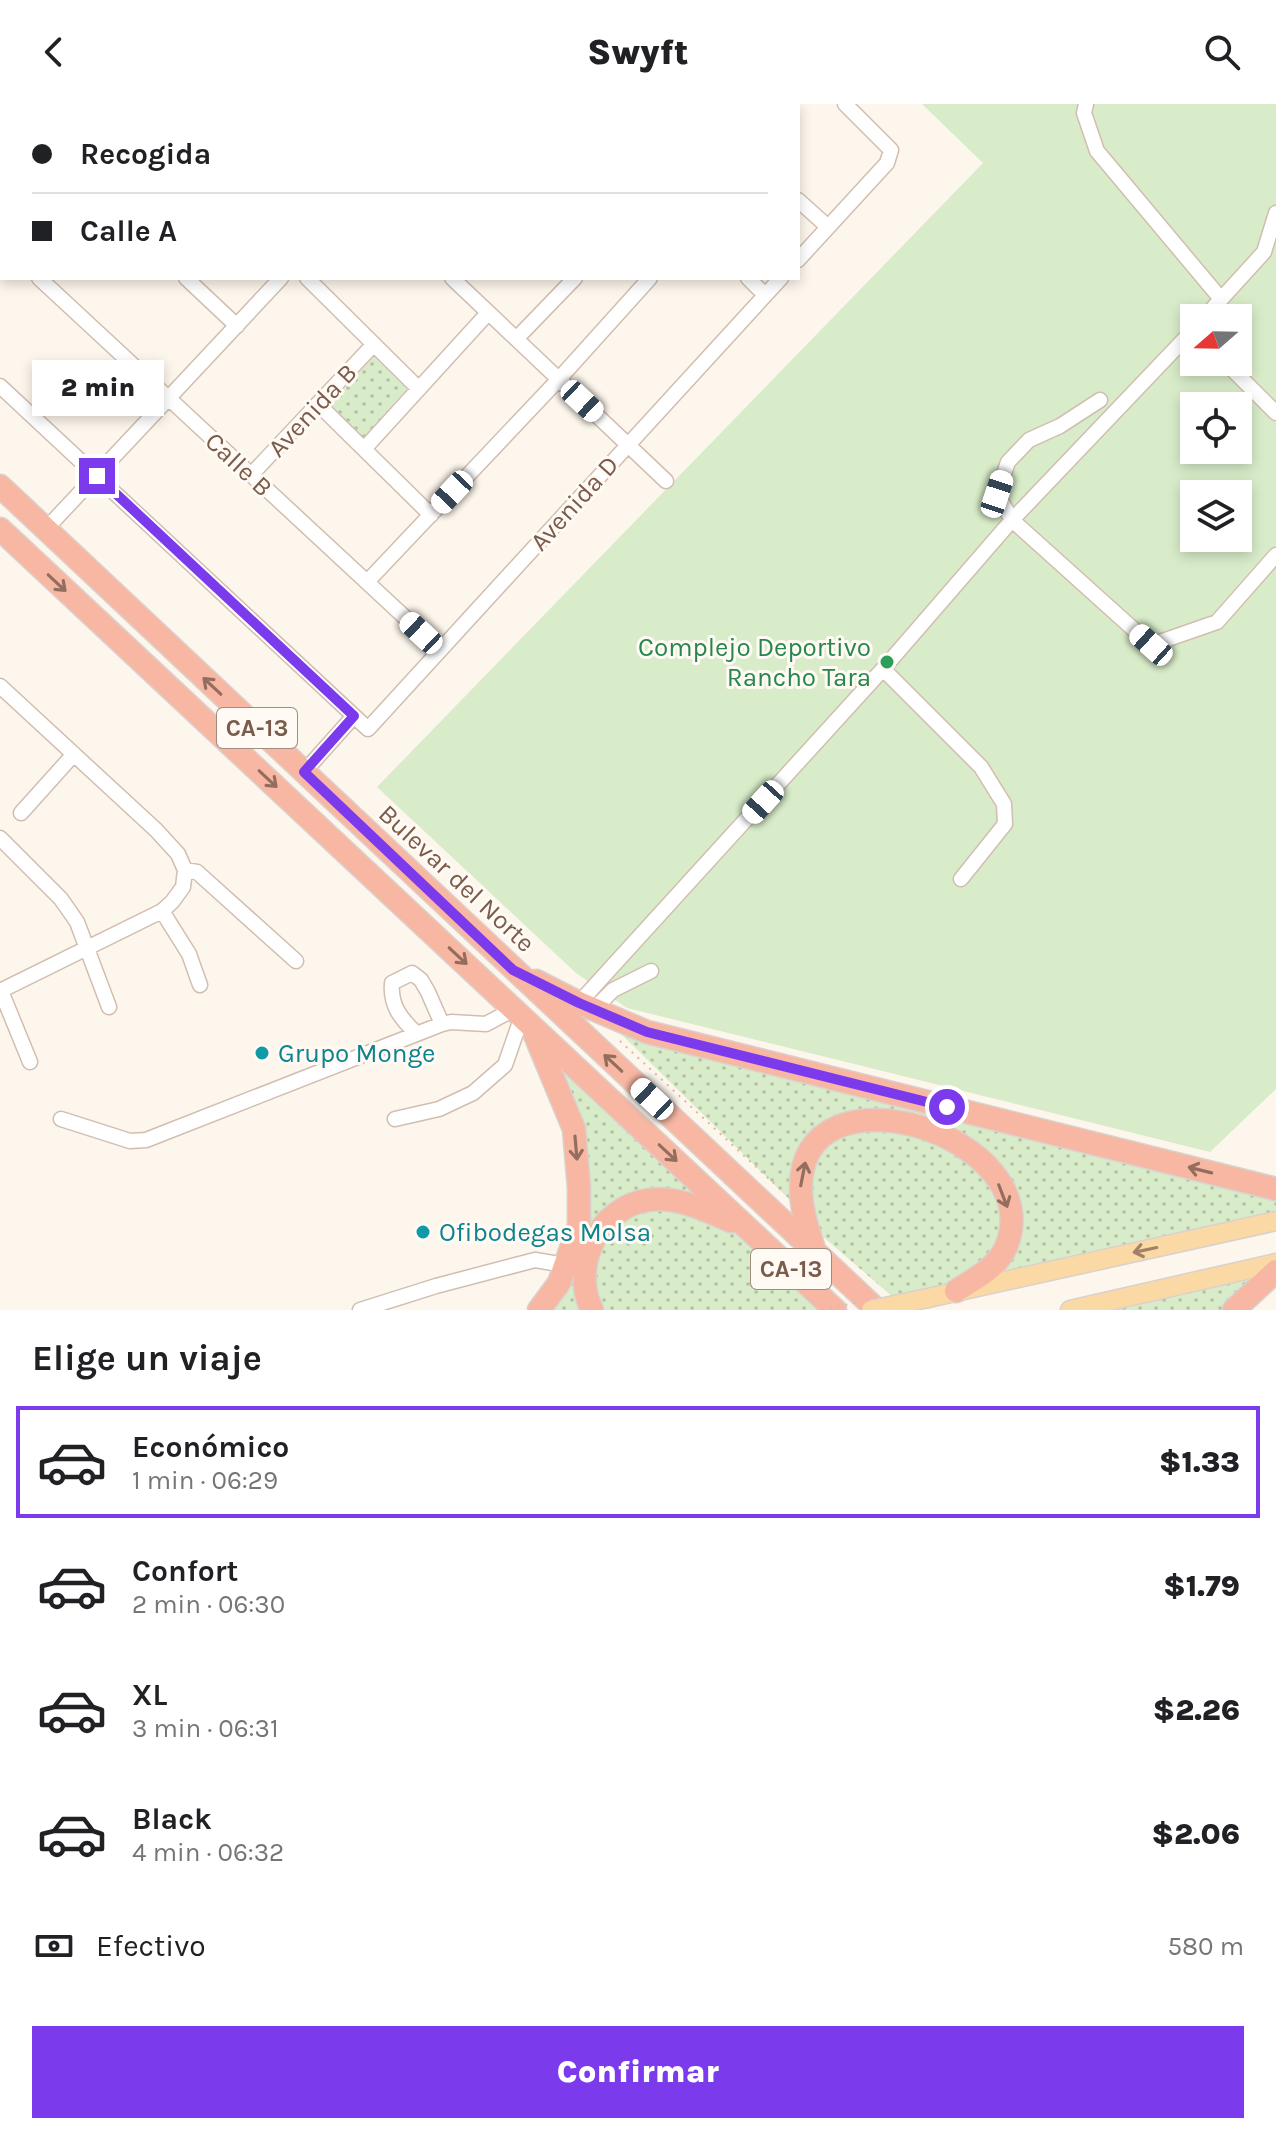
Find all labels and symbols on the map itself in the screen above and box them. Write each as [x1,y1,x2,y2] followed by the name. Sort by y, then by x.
[1180,304,1252,376] north arrow
[261,357,363,463] street label: Avenida B
[31,360,163,416] callout: 2 min
[556,376,608,426] car
[199,426,279,503] street label: Calle B
[524,449,625,557] street label: Avenida D
[79,458,115,494] route end
[427,466,477,518] car
[978,467,1016,521] car
[47,573,67,592] one-way arrow
[395,608,447,658] car
[1125,620,1177,670] car
[638,632,871,693] place label: Complejo Deportivo Rancho Tara
[878,653,896,671] marker: Complejo Deportivo Rancho Tara
[202,676,222,695] one-way arrow
[217,708,297,748] road number: CA-13
[257,769,277,788] one-way arrow
[738,776,788,828] car
[372,798,541,959] street label: Bulevar del Norte
[447,947,467,965] one-way arrow
[278,1038,435,1069] place label: Grupo Monge
[253,1044,271,1062] marker: Grupo Monge
[604,1055,624,1073] one-way arrow
[626,1074,678,1124] car
[929,1089,965,1125] route start
[568,1134,583,1161] one-way arrow
[658,1144,678,1163] one-way arrow
[796,1162,811,1187] one-way arrow
[1188,1162,1214,1177] one-way arrow
[997,1183,1011,1208] one-way arrow
[439,1217,651,1248] place label: Ofibodegas Molsa
[414,1223,432,1241] marker: Ofibodegas Molsa
[1133,1243,1158,1258] one-way arrow
[751,1249,831,1289] road number: CA-13

